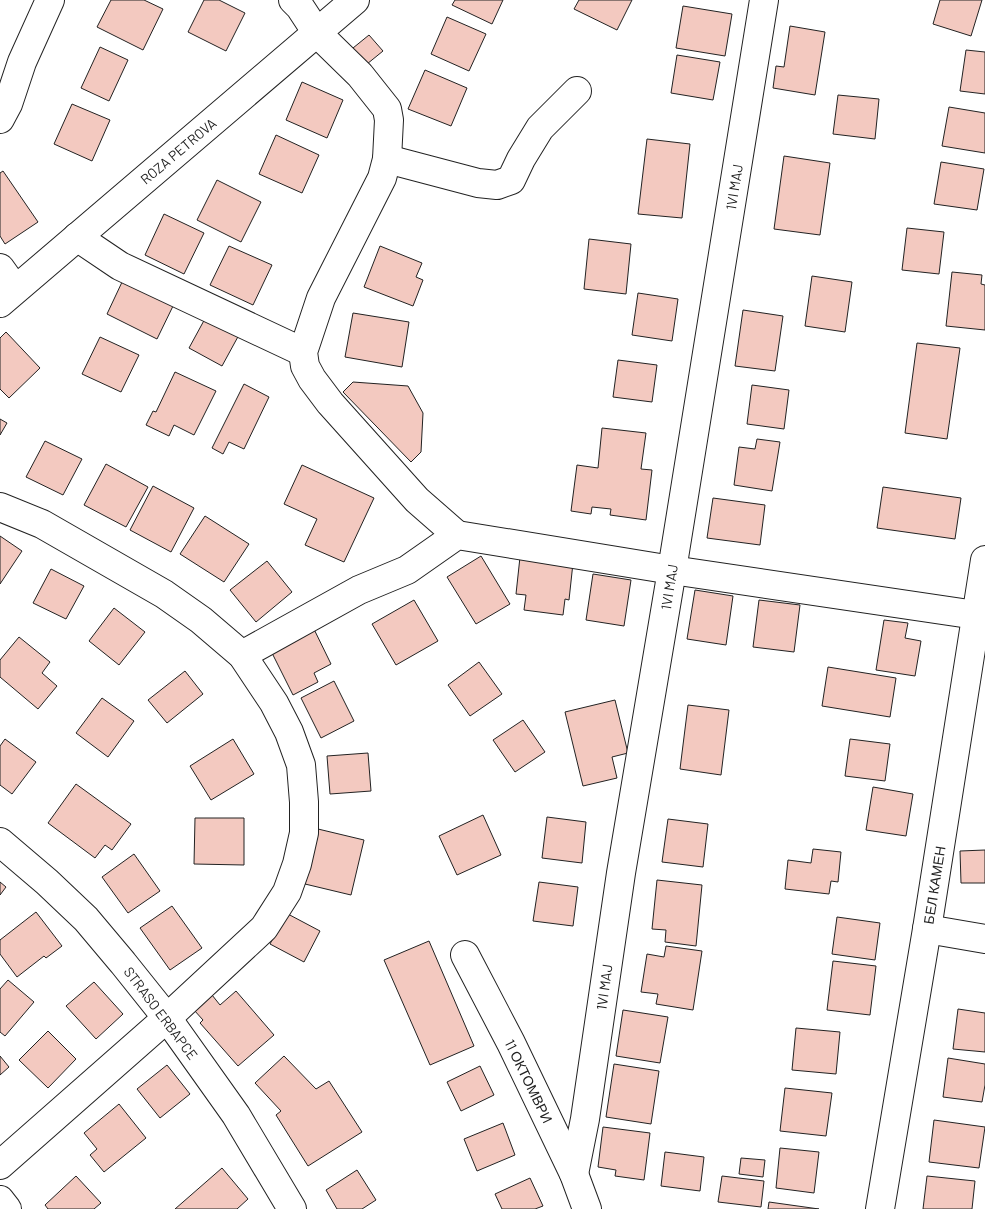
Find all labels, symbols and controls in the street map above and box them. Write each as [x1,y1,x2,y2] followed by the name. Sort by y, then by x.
[137,114,220,188] street label: ROZA PETROVA
[722,163,746,211] street label: 1VI MAJ
[657,563,681,611] street label: 1VI MAJ
[919,845,949,925] street label: БЕЛ КАМЕН
[121,963,201,1063] street label: STRASO ERBAPCE
[592,963,616,1011] street label: 1VI MAJ
[501,1036,557,1126] street label: 11 ОКТОМВРИ

